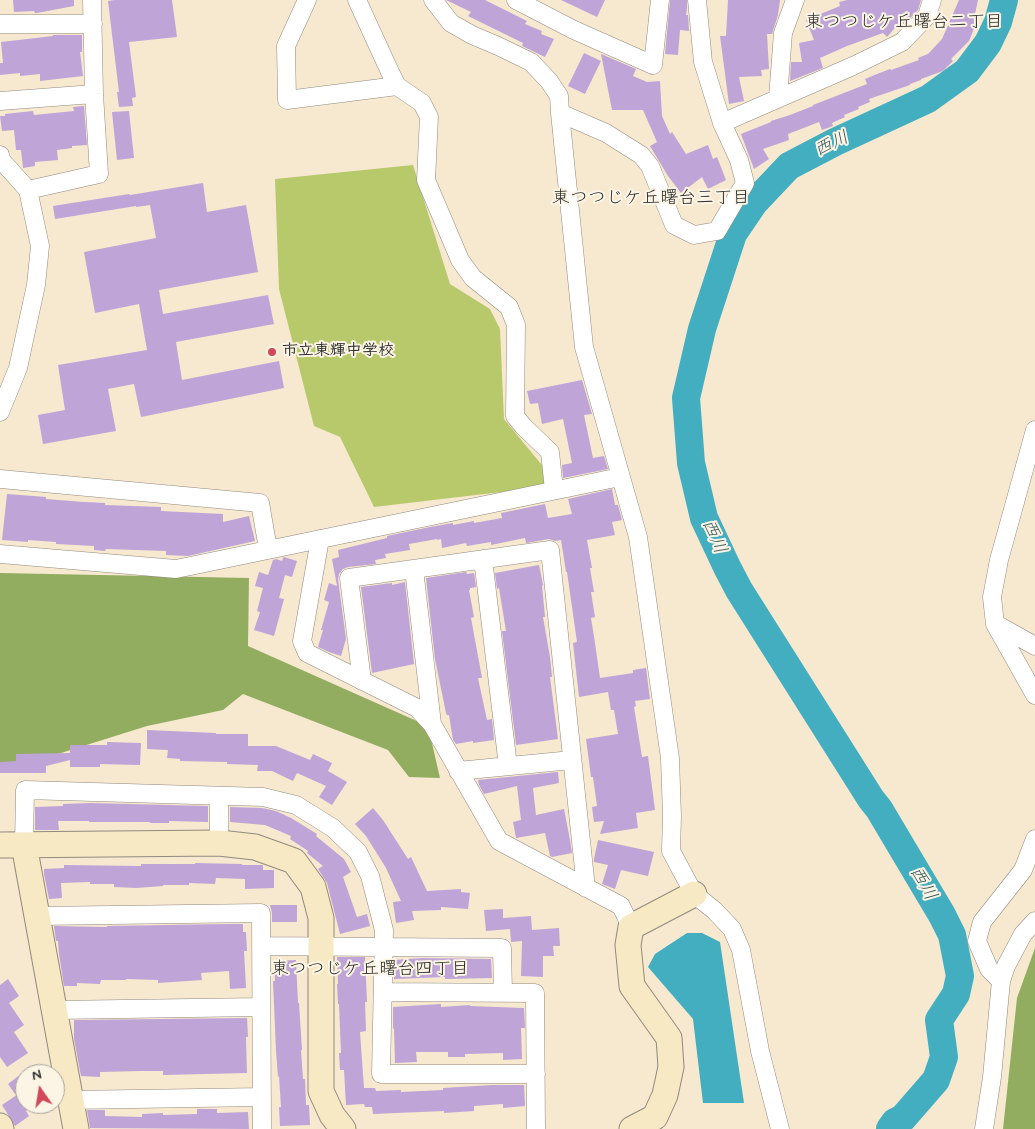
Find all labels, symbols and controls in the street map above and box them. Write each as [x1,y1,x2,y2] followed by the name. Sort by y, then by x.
[805,12,1003,34] district label: 東つつじケ丘曙台二丁目
[811,127,853,163] water label: 西川
[552,188,750,210] district label: 東つつじケ丘曙台三丁目
[282,342,394,362] place label: 市立東輝中学校
[266,346,278,358] marker: 市立東輝中学校
[696,516,730,558] water label: 西川
[904,863,940,905] water label: 西川
[271,959,469,981] district label: 東つつじケ丘曙台四丁目
[15,1064,65,1114] north arrow
[30,1066,43,1085] text: N

